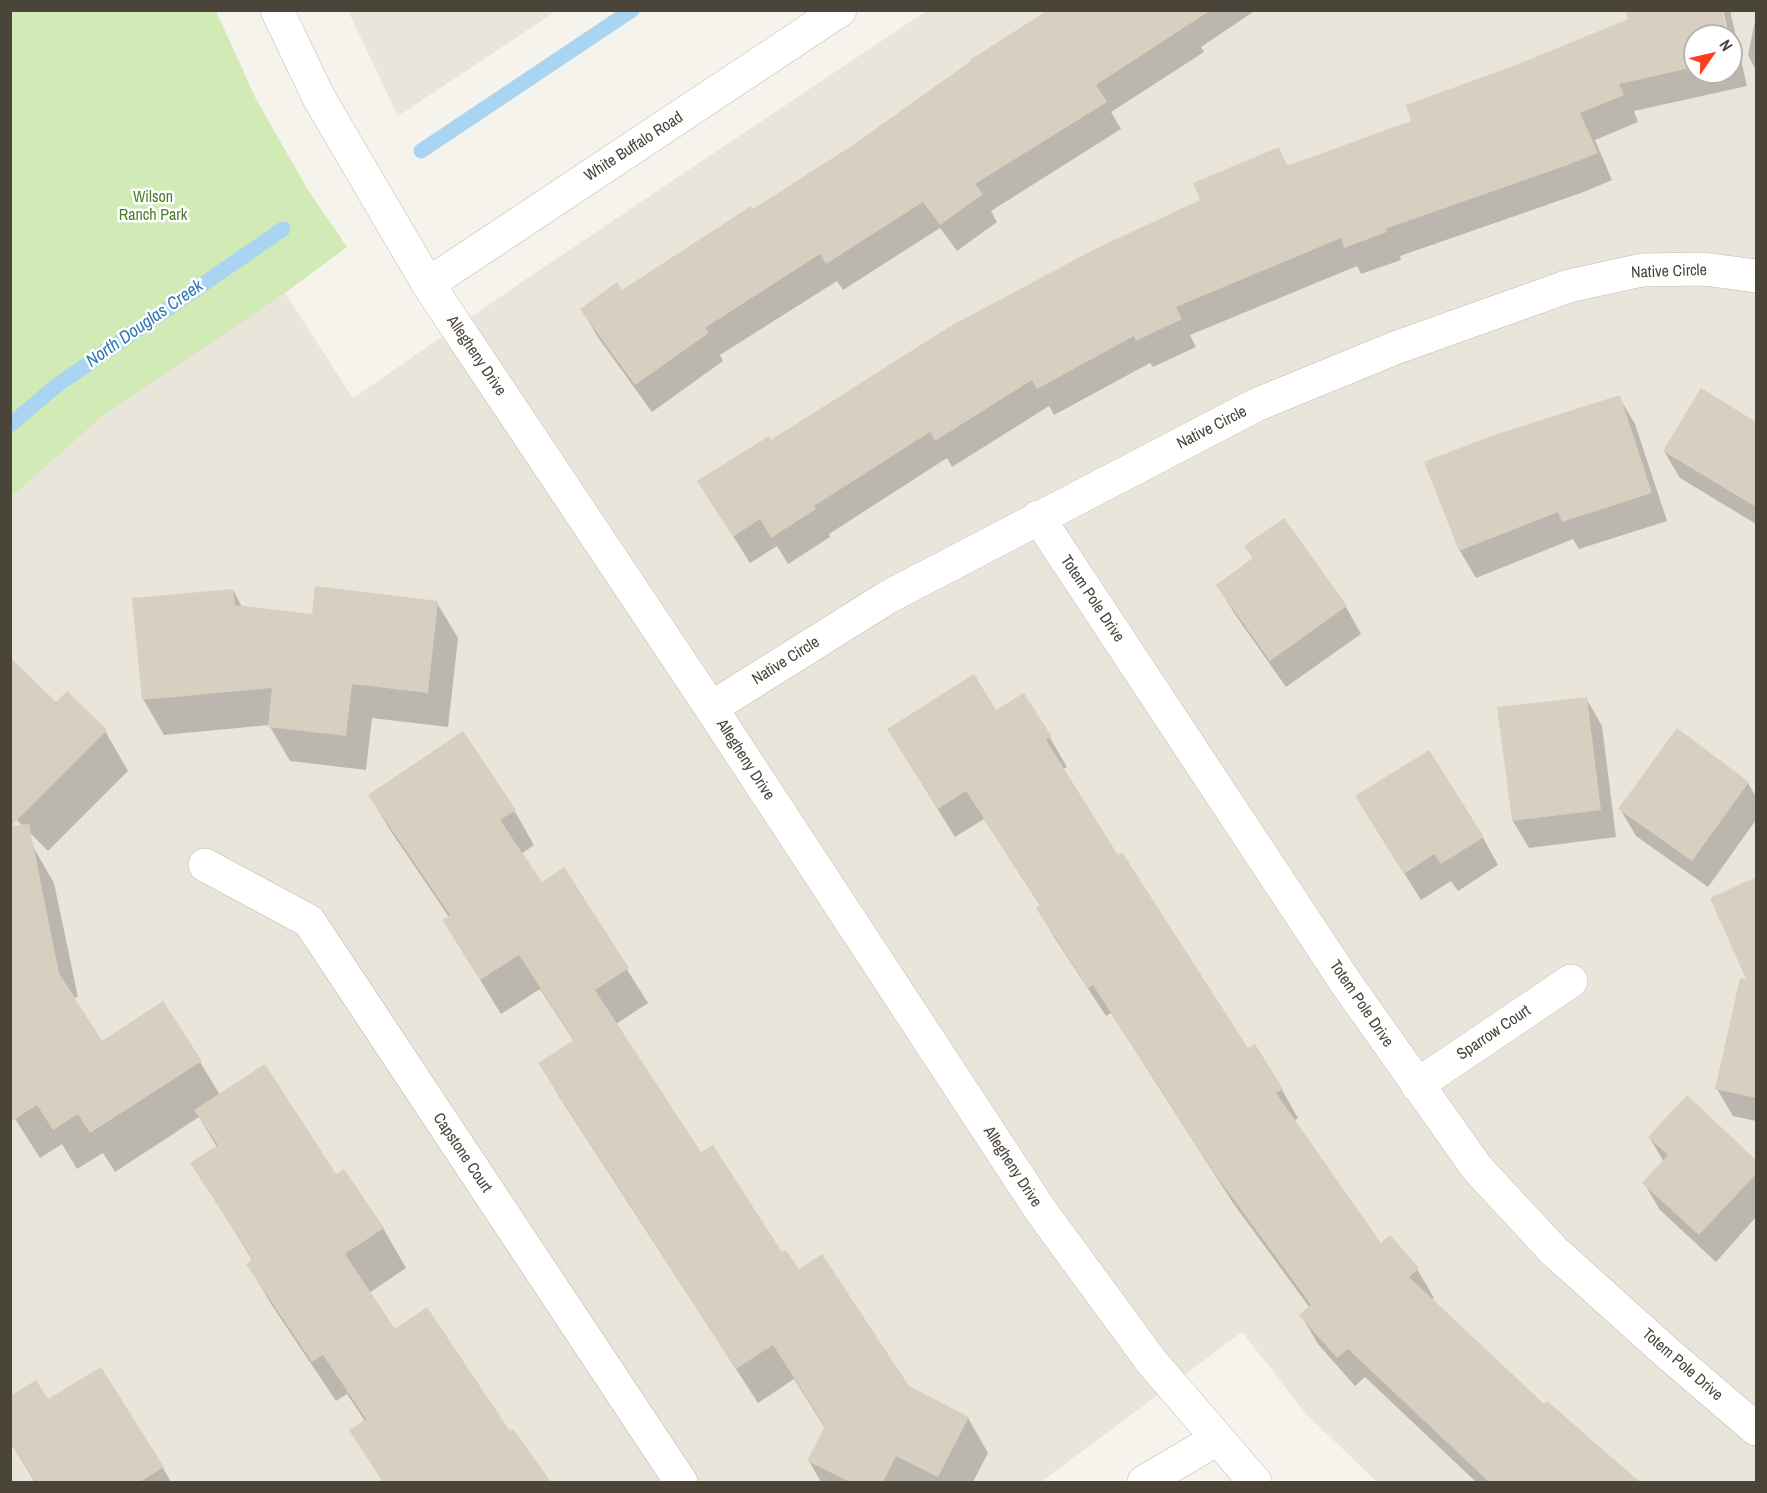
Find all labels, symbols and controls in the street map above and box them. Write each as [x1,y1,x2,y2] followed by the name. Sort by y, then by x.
[1683,24,1743,84] north arrow
[1714,35,1738,55] text: N
[581,108,687,186] street label: White Buffalo Road
[119,188,187,226] park label: Wilson Ranch Park
[1631,261,1707,283] street label: Native Circle
[82,276,208,372] water label: North Douglas Creek
[442,312,510,400] street label: Allegheny Drive
[1174,402,1250,454] street label: Native Circle
[1056,552,1128,646] street label: Totem Pole Drive
[749,633,823,689] street label: Native Circle
[712,716,778,804] street label: Allegheny Drive
[1325,957,1397,1051] street label: Totem Pole Drive
[1454,1001,1534,1065] street label: Sparrow Court
[428,1110,496,1196] street label: Capstone Court
[979,1123,1045,1211] street label: Allegheny Drive
[1638,1325,1726,1405] street label: Totem Pole Drive

